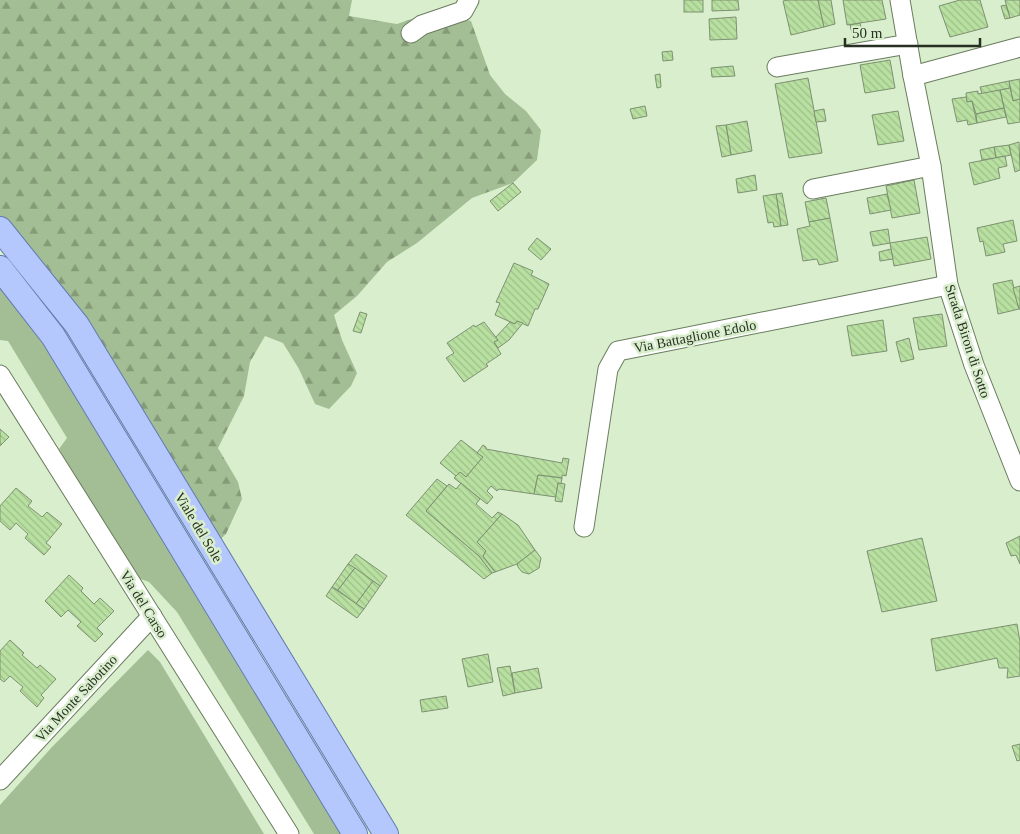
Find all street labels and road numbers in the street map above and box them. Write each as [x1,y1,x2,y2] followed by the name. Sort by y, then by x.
[942,282,993,400] street label: Strada Biron di Sotto
[633,317,758,356] street label: Via Battaglione Edolo
[172,490,225,565] street label: Viale del Sole
[117,568,170,641] street label: Via del Carso
[32,652,120,745] street label: Via Monte Sabotino

